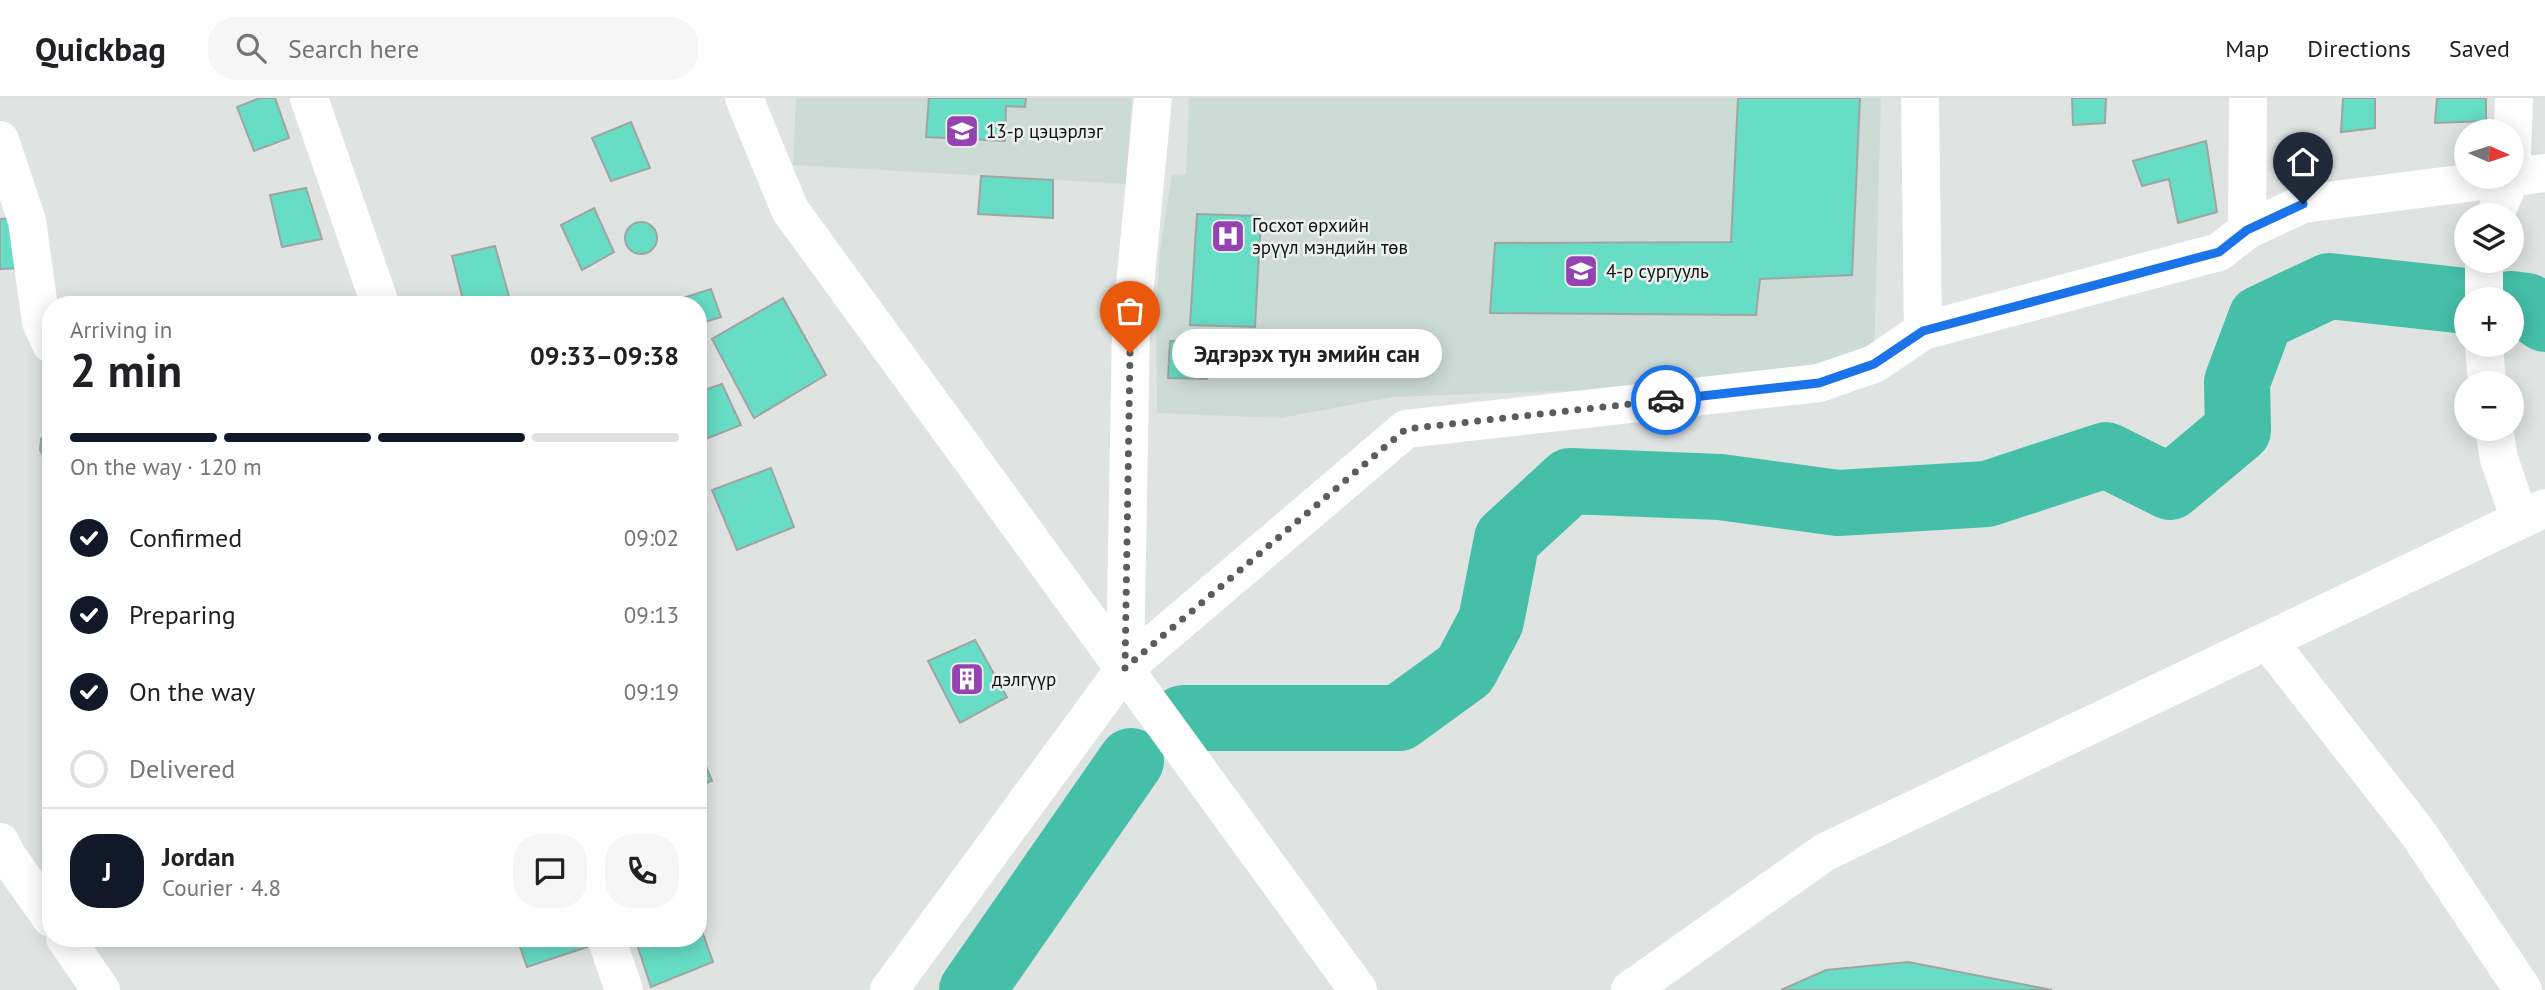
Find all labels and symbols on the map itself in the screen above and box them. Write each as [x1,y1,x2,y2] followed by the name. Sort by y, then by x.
[943,112,981,150] school or university icon: 13-р цэцэрлэг
[986,119,1104,143] place label: 13-р цэцэрлэг
[2454,119,2524,189] north arrow
[2273,132,2333,204] pin
[1252,213,1408,259] place label: Госхот өрхийн эрүүл мэндийн төв
[1209,217,1247,255] hospital icon: Госхот өрхийн эрүүл мэндийн төв
[1562,252,1600,290] school or university icon: 4-р сургууль
[1606,259,1709,283] place label: 4-р сургууль
[1100,281,1160,353] pin
[1172,328,1442,378] callout: Эдгэрэх тун эмийн сан
[1631,365,1701,435] courier
[948,660,986,698] building icon: дэлгүүр
[992,667,1056,691] place label: дэлгүүр

